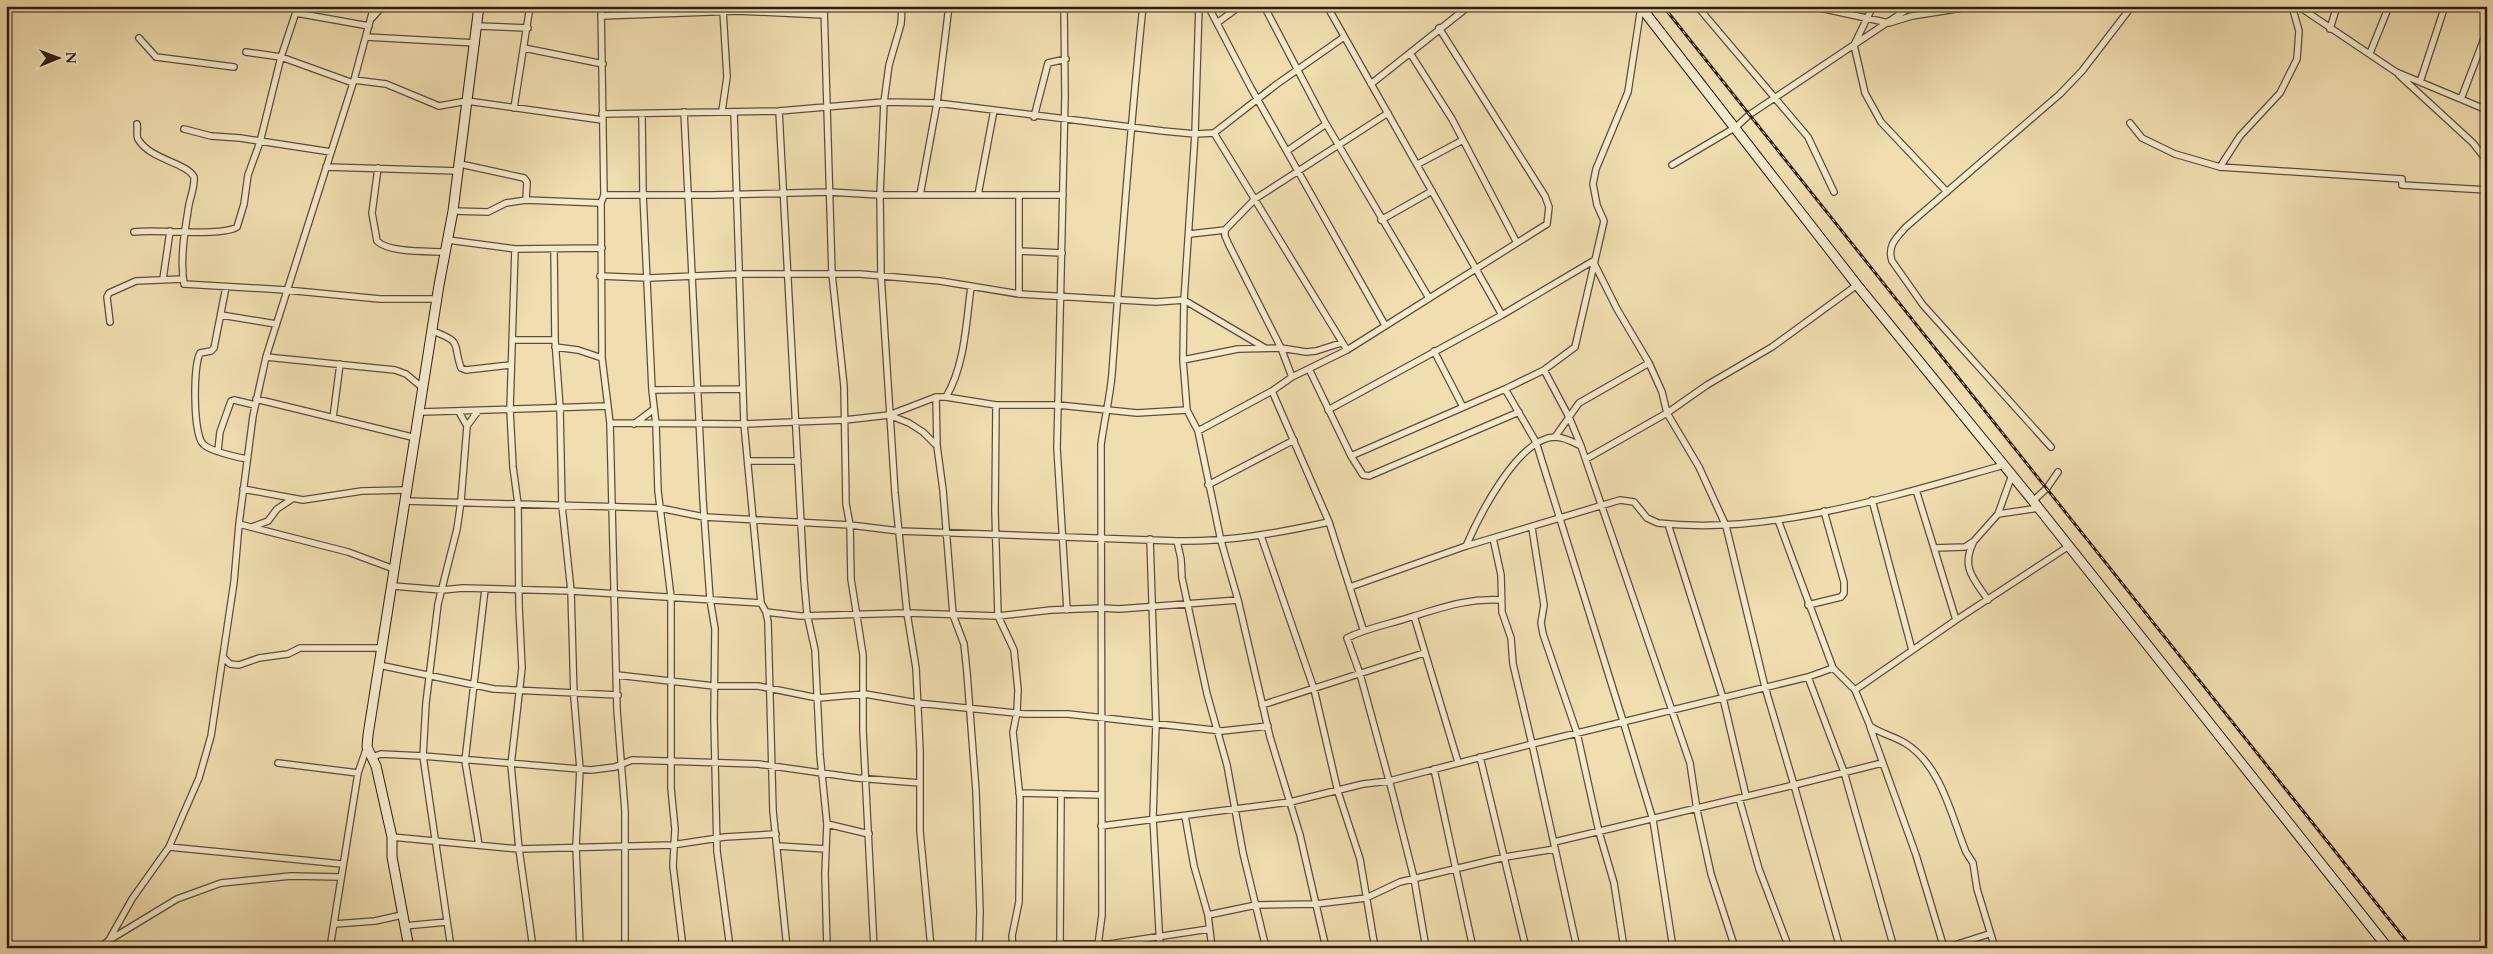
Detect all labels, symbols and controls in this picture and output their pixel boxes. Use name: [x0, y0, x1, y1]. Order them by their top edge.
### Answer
north arrow: [32, 32, 82, 82]
text: N: [61, 52, 80, 64]

